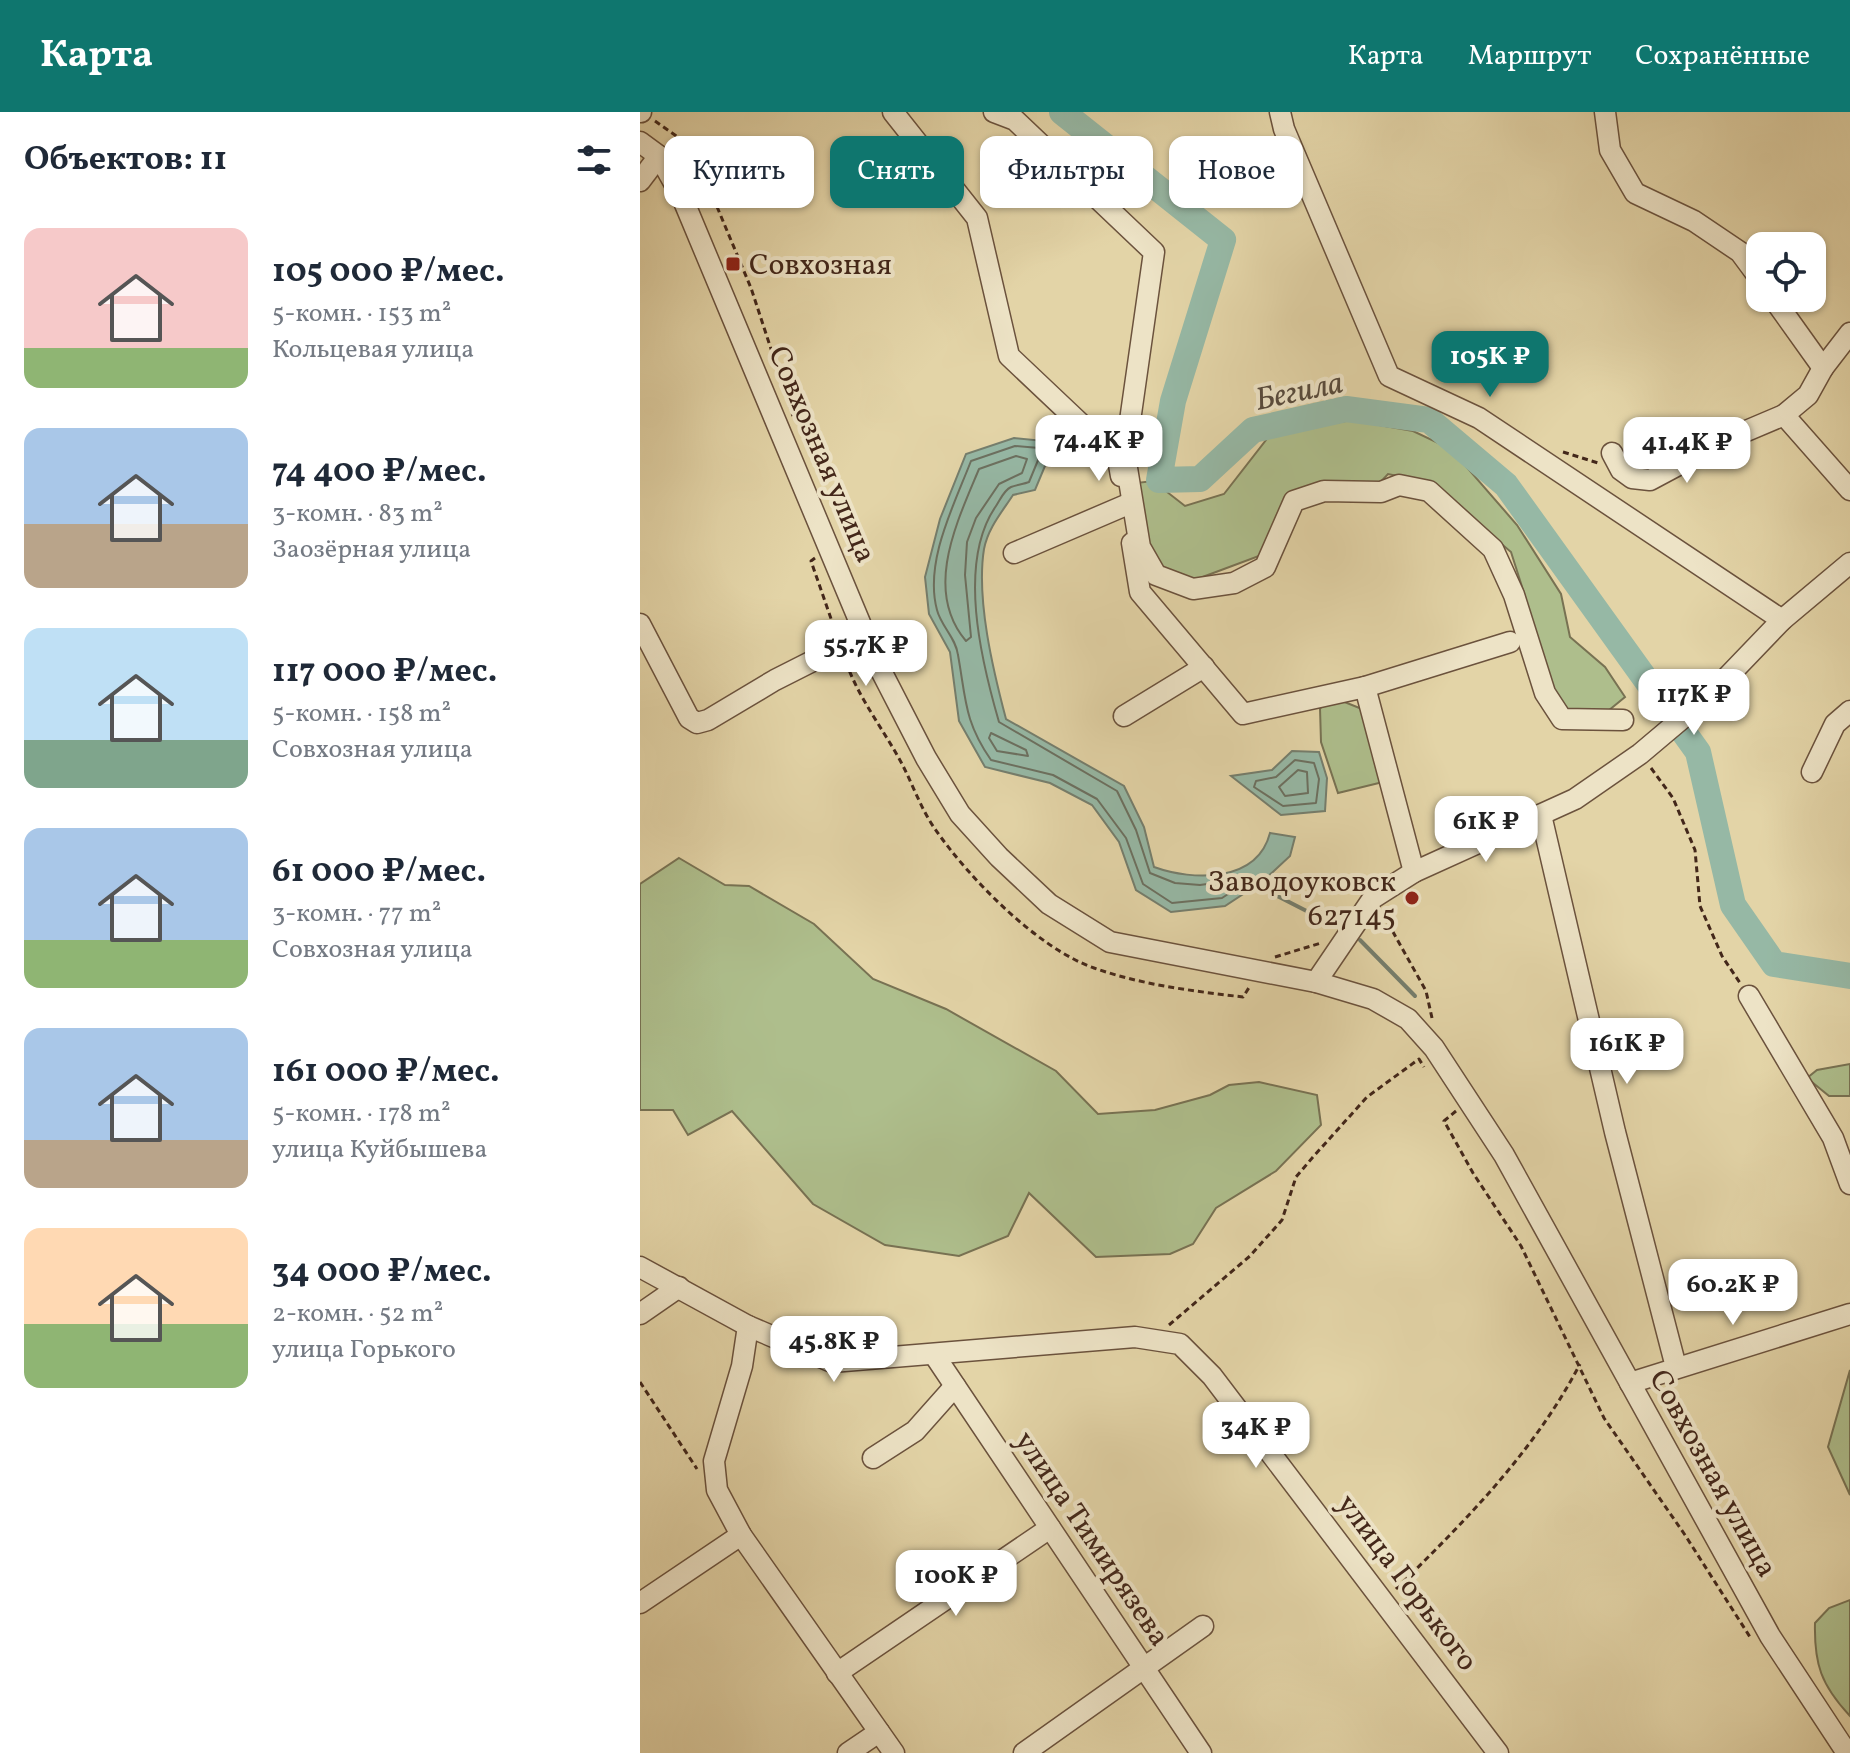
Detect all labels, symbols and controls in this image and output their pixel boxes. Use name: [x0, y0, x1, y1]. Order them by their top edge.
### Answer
text: Карта: [40, 30, 153, 83]
text: Карта: [1348, 37, 1424, 76]
text: Маршрут: [1468, 37, 1591, 76]
text: Сохранённые: [1635, 37, 1810, 76]
chip: Купить: [664, 136, 814, 208]
chip: Снять: [830, 136, 964, 208]
chip: Фильтры: [980, 136, 1153, 208]
chip: Новое: [1169, 136, 1303, 208]
text: Объектов: 11: [24, 137, 227, 184]
icon: filters: [572, 138, 616, 182]
map controls: [1746, 232, 1826, 312]
button: locate: [1746, 232, 1826, 312]
place label: Совхозная: [749, 245, 892, 287]
text: 105 000 ₽/мес.: [272, 249, 505, 296]
marker: Совхозная: [724, 255, 742, 273]
icon: home: [88, 260, 184, 356]
text: 5-комн. · 153 m²: [272, 296, 451, 332]
pin: 105K ₽: [1425, 331, 1555, 399]
text: Кольцевая улица: [272, 332, 474, 368]
text: 105K ₽: [1450, 339, 1530, 375]
street label: Совхозная улица: [757, 340, 886, 570]
water label: Бегила: [1252, 362, 1348, 424]
pin: 74.4K ₽: [1025, 415, 1173, 483]
pin: 41.4K ₽: [1613, 417, 1761, 485]
text: 74.4K ₽: [1053, 423, 1145, 459]
text: 41.4K ₽: [1641, 425, 1733, 461]
text: 74 400 ₽/мес.: [272, 449, 487, 496]
icon: home: [88, 460, 184, 556]
text: 3-комн. · 83 m²: [272, 496, 443, 532]
text: Заозёрная улица: [272, 532, 471, 568]
pin: 55.7K ₽: [792, 620, 940, 688]
text: 55.7K ₽: [823, 628, 909, 664]
text: 117 000 ₽/мес.: [272, 649, 497, 696]
icon: home: [88, 660, 184, 756]
pin: 117K ₽: [1629, 669, 1759, 737]
text: 117K ₽: [1656, 677, 1732, 713]
text: 5-комн. · 158 m²: [272, 696, 451, 732]
text: Совхозная улица: [272, 732, 473, 768]
pin: 61K ₽: [1430, 796, 1542, 864]
text: 61K ₽: [1453, 804, 1519, 840]
text: 61 000 ₽/мес.: [272, 849, 486, 896]
icon: home: [88, 860, 184, 956]
place label: Заводоуковск 627145: [1208, 862, 1396, 938]
marker: Заводоуковск 627145: [1403, 889, 1421, 907]
text: 3-комн. · 77 m²: [272, 896, 441, 932]
text: Совхозная улица: [272, 932, 473, 968]
pin: 161K ₽: [1562, 1018, 1692, 1086]
text: 161K ₽: [1588, 1026, 1666, 1062]
text: 161 000 ₽/мес.: [272, 1049, 500, 1096]
icon: home: [88, 1060, 184, 1156]
text: 5-комн. · 178 m²: [272, 1096, 451, 1132]
text: улица Куйбышева: [272, 1132, 487, 1168]
text: 34 000 ₽/мес.: [272, 1249, 492, 1296]
pin: 60.2K ₽: [1659, 1259, 1807, 1327]
icon: home: [88, 1260, 184, 1356]
text: 60.2K ₽: [1686, 1267, 1780, 1303]
text: 2-комн. · 52 m²: [272, 1296, 443, 1332]
pin: 45.8K ₽: [760, 1316, 908, 1384]
text: 45.8K ₽: [788, 1324, 880, 1360]
text: улица Горького: [272, 1332, 456, 1368]
street label: Совхозная улица: [1638, 1363, 1787, 1585]
pin: 34K ₽: [1200, 1402, 1312, 1470]
text: 34K ₽: [1221, 1410, 1291, 1446]
street label: улица Тимирязева: [1003, 1423, 1179, 1655]
street label: улица Горького: [1326, 1486, 1487, 1681]
pin: 100K ₽: [891, 1550, 1021, 1618]
text: 100K ₽: [914, 1558, 998, 1594]

